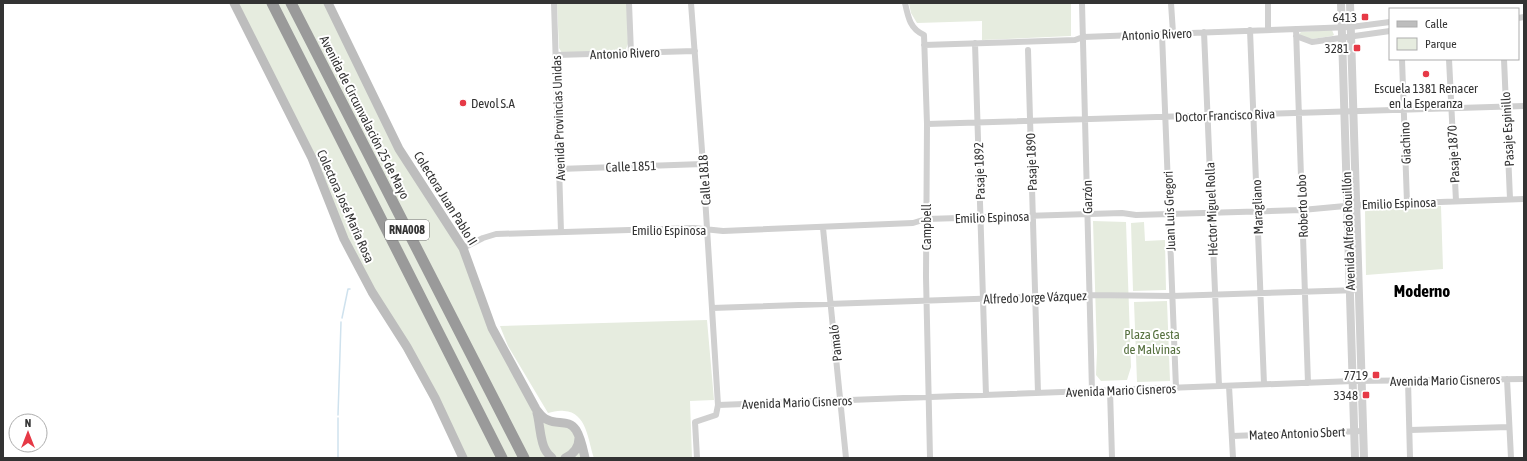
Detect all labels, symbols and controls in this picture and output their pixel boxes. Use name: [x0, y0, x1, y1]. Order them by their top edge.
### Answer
legend: [1389, 8, 1519, 60]
place label: 6413: [1333, 10, 1357, 25]
marker: 6413: [1360, 12, 1370, 22]
text: Calle: [1425, 17, 1448, 31]
street label: Antonio Rivero: [1122, 26, 1192, 43]
street label: Avenida de Circunvalación 25 de Mayo: [317, 33, 412, 201]
text: Parque: [1425, 37, 1457, 51]
place label: 3281: [1325, 41, 1349, 56]
marker: 3281: [1352, 43, 1362, 53]
street label: Antonio Rivero: [590, 45, 660, 62]
street label: Avenida Provincias Unidas: [549, 55, 568, 181]
marker: Escuela 1381 Renacer en la Esperanza: [1421, 69, 1431, 79]
place label: Escuela 1381 Renacer en la Esperanza: [1374, 81, 1478, 111]
street label: Pasaje Espinillo: [1498, 91, 1517, 167]
place label: Devol S.A: [471, 96, 515, 111]
marker: Devol S.A: [458, 98, 468, 108]
street label: Doctor Francisco Riva: [1175, 106, 1275, 125]
street label: Giachino: [1397, 122, 1414, 164]
street label: Pasaje 1870: [1444, 125, 1463, 183]
street label: Pasaje 1890: [1023, 133, 1040, 191]
street label: Pasaje 1892: [971, 142, 988, 200]
street label: Colectora José María Rosa: [314, 147, 377, 265]
street label: Colectora Juan Pablo II: [411, 149, 480, 248]
street label: Calle 1818: [695, 154, 714, 206]
street label: Calle 1851: [605, 158, 657, 175]
street label: Héctor Miguel Rolla: [1202, 162, 1221, 256]
street label: Juan Luis Gregori: [1161, 171, 1178, 251]
street label: Avenida Alfredo Rouillón: [1339, 171, 1358, 291]
street label: Roberto Lobo: [1294, 174, 1311, 238]
street label: Maragliano: [1249, 179, 1266, 235]
street label: Garzón: [1080, 180, 1095, 214]
street label: Emilio Espinosa: [1362, 195, 1437, 212]
street label: Campbell: [919, 203, 934, 250]
street label: Emilio Espinosa: [955, 209, 1030, 226]
road number: RNA008: [385, 220, 429, 240]
street label: Emilio Espinosa: [632, 223, 706, 238]
district label: Moderno: [1394, 281, 1450, 301]
street label: Alfredo Jorge Vázquez: [983, 288, 1087, 307]
street label: Pamaló: [826, 324, 845, 362]
park label: Plaza Gesta de Malvinas: [1123, 327, 1181, 357]
place label: 7719: [1344, 368, 1368, 383]
marker: 7719: [1371, 370, 1381, 380]
street label: Avenida Mario Cisneros: [1390, 372, 1501, 389]
street label: Avenida Mario Cisneros: [1066, 381, 1177, 400]
place label: 3348: [1334, 388, 1358, 403]
marker: 3348: [1361, 390, 1371, 400]
street label: Avenida Mario Cisneros: [742, 393, 853, 412]
north arrow: [8, 413, 48, 453]
text: N: [25, 417, 31, 429]
street label: Mateo Antonio Sbert: [1248, 424, 1346, 443]

